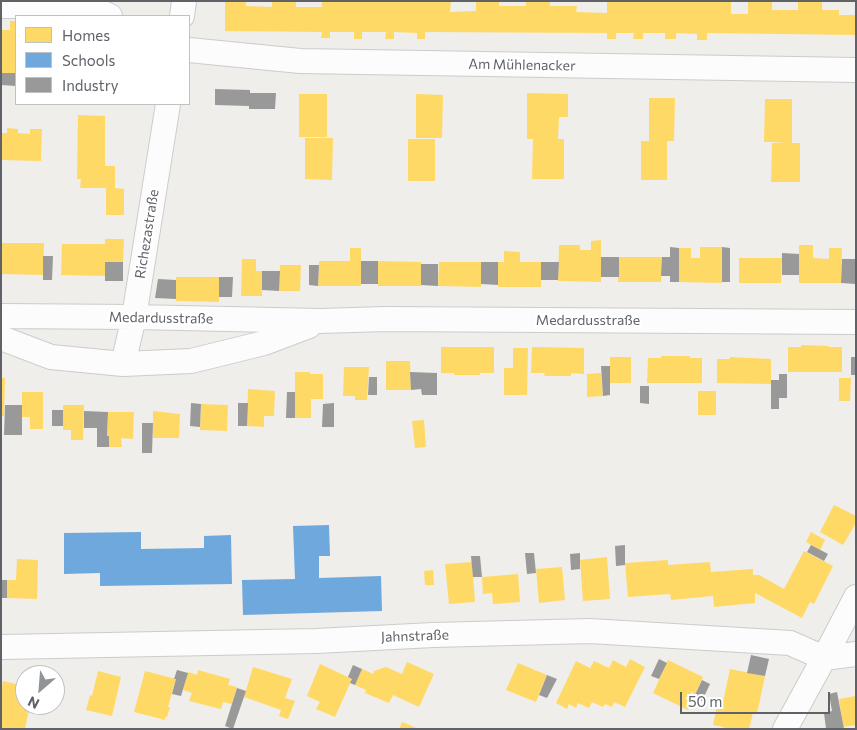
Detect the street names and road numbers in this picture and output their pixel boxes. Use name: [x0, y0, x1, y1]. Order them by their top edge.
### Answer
street label: Am Mühlenacker: [468, 56, 576, 74]
street label: Richezastraße: [132, 188, 162, 280]
street label: Medardusstraße: [109, 309, 213, 327]
street label: Medardusstraße: [536, 312, 640, 328]
street label: Jahnstraße: [381, 626, 449, 646]

